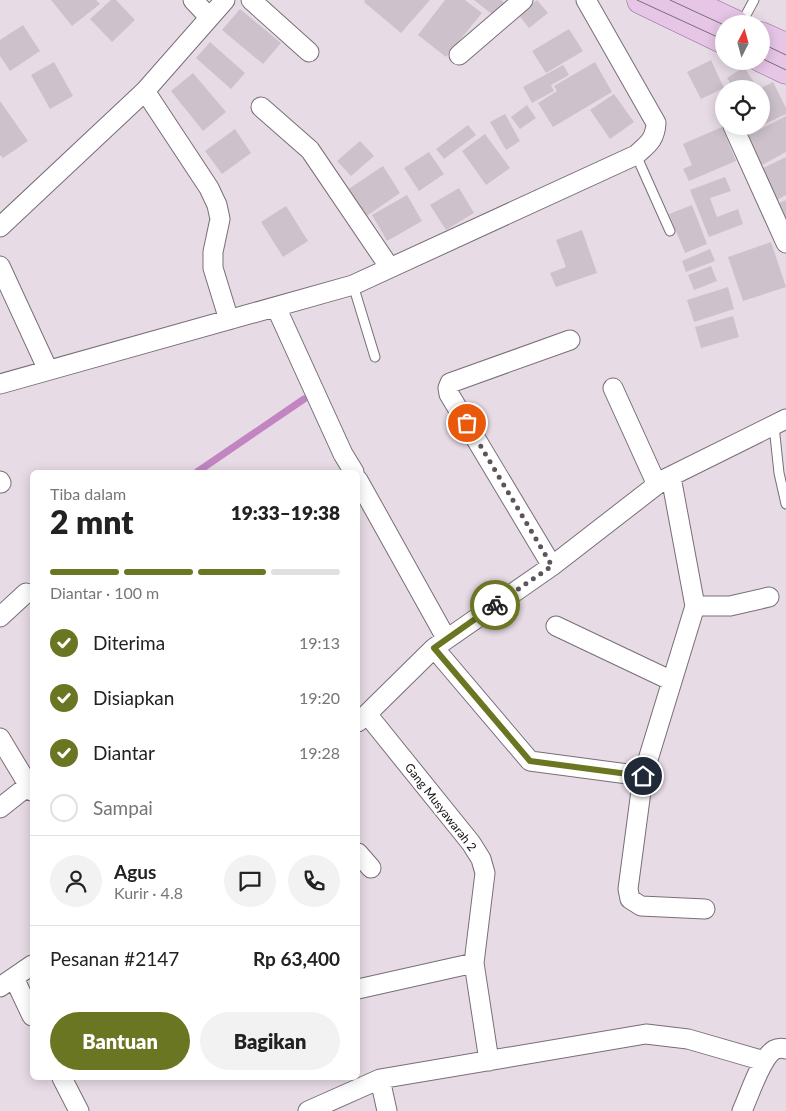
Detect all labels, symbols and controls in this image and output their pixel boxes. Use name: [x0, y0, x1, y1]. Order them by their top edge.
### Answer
north arrow: [715, 15, 770, 70]
map controls: [715, 15, 770, 135]
button: locate: [715, 80, 770, 135]
pin: [446, 402, 488, 444]
icon: bag: [453, 409, 481, 437]
text: Tiba dalam: [50, 484, 126, 503]
text: 19:33–19:38: [231, 501, 340, 524]
text: 2 mnt: [50, 502, 134, 541]
courier: [470, 580, 520, 630]
text: Diantar · 100 m: [50, 583, 159, 602]
icon: bike: [481, 591, 509, 619]
icon: check: [50, 629, 78, 657]
text: Diterima: [93, 631, 165, 654]
text: 19:13: [299, 633, 340, 652]
icon: check: [50, 684, 78, 712]
text: Disiapkan: [93, 686, 174, 709]
text: 19:20: [299, 688, 340, 707]
icon: check: [50, 739, 78, 767]
text: Diantar: [93, 741, 155, 764]
text: 19:28: [299, 743, 340, 762]
pin: [622, 755, 664, 797]
street label: Gang Musyawarah 2: [402, 760, 480, 854]
icon: home: [629, 762, 657, 790]
text: Sampai: [93, 796, 153, 819]
button: person: [50, 855, 102, 907]
button: chat: [224, 855, 276, 907]
button: phone: [288, 855, 340, 907]
text: Agus: [114, 860, 156, 883]
text: Kurir · 4.8: [114, 883, 183, 902]
text: Pesanan #2147: [50, 947, 179, 970]
text: Rp 63,400: [253, 947, 340, 970]
button: Bantuan: [50, 1012, 190, 1070]
button: Bagikan: [200, 1012, 340, 1070]

